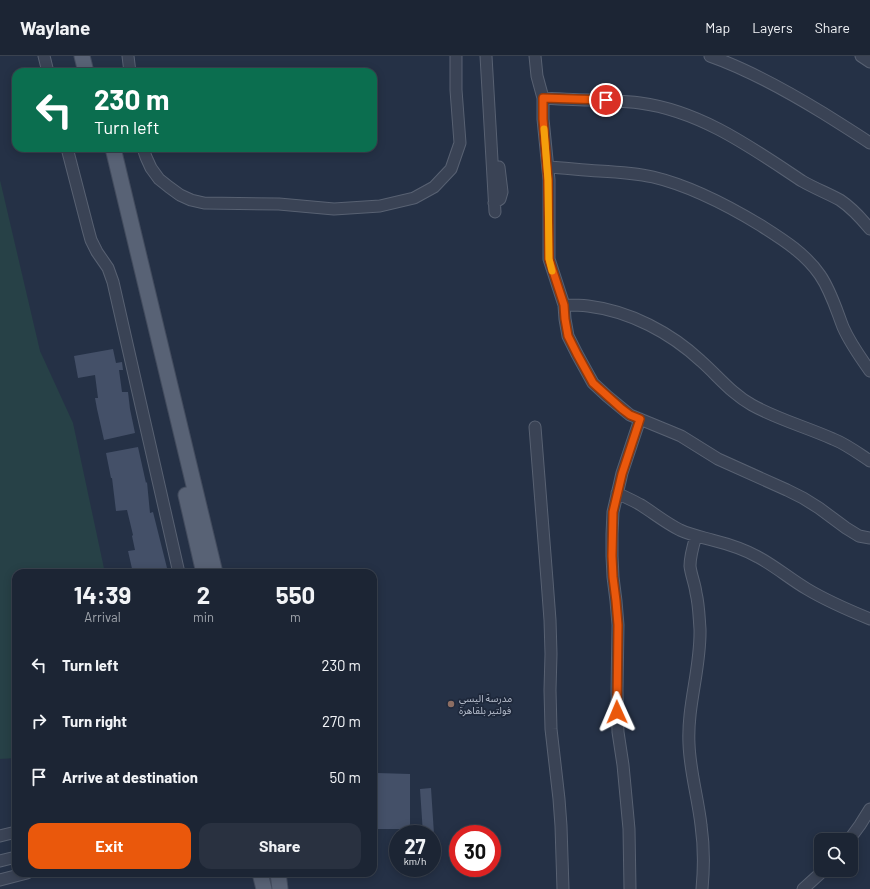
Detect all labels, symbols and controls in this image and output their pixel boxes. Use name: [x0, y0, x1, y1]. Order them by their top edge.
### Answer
text: Waylane: [20, 16, 90, 39]
text: Map: [705, 19, 730, 36]
text: Layers: [752, 19, 793, 36]
text: Share: [815, 19, 850, 36]
text: 230 m: [94, 82, 169, 116]
pin: [589, 83, 623, 117]
icon: left: [28, 84, 80, 136]
icon: arrive: [595, 89, 617, 111]
text: Turn left: [94, 116, 160, 138]
text: 14:39: [74, 580, 131, 609]
text: 2: [197, 580, 210, 609]
text: 550: [276, 580, 315, 609]
text: Arrival: [84, 609, 121, 625]
text: min: [193, 609, 214, 625]
text: m: [290, 609, 301, 625]
icon: left: [28, 654, 50, 676]
text: Turn left: [62, 656, 118, 674]
text: 230 m: [321, 656, 361, 674]
position arrow: [596, 691, 638, 733]
place label: مدرسة اليسي فولتير بلقاهرة: [459, 692, 512, 717]
marker: مدرسة اليسي فولتير بلقاهرة: [446, 699, 456, 709]
icon: right: [28, 710, 50, 732]
text: Turn right: [62, 712, 127, 730]
text: 270 m: [322, 712, 361, 730]
icon: arrive: [28, 766, 50, 788]
text: Arrive at destination: [62, 768, 198, 786]
text: 50 m: [329, 768, 361, 786]
button: Exit: [28, 823, 191, 869]
button: Share: [199, 823, 361, 869]
speed limit sign: 30: [449, 825, 501, 877]
map controls: [814, 833, 858, 877]
button: search: [814, 833, 858, 877]
text: 27: [404, 834, 426, 858]
text: km/h: [404, 855, 426, 867]

